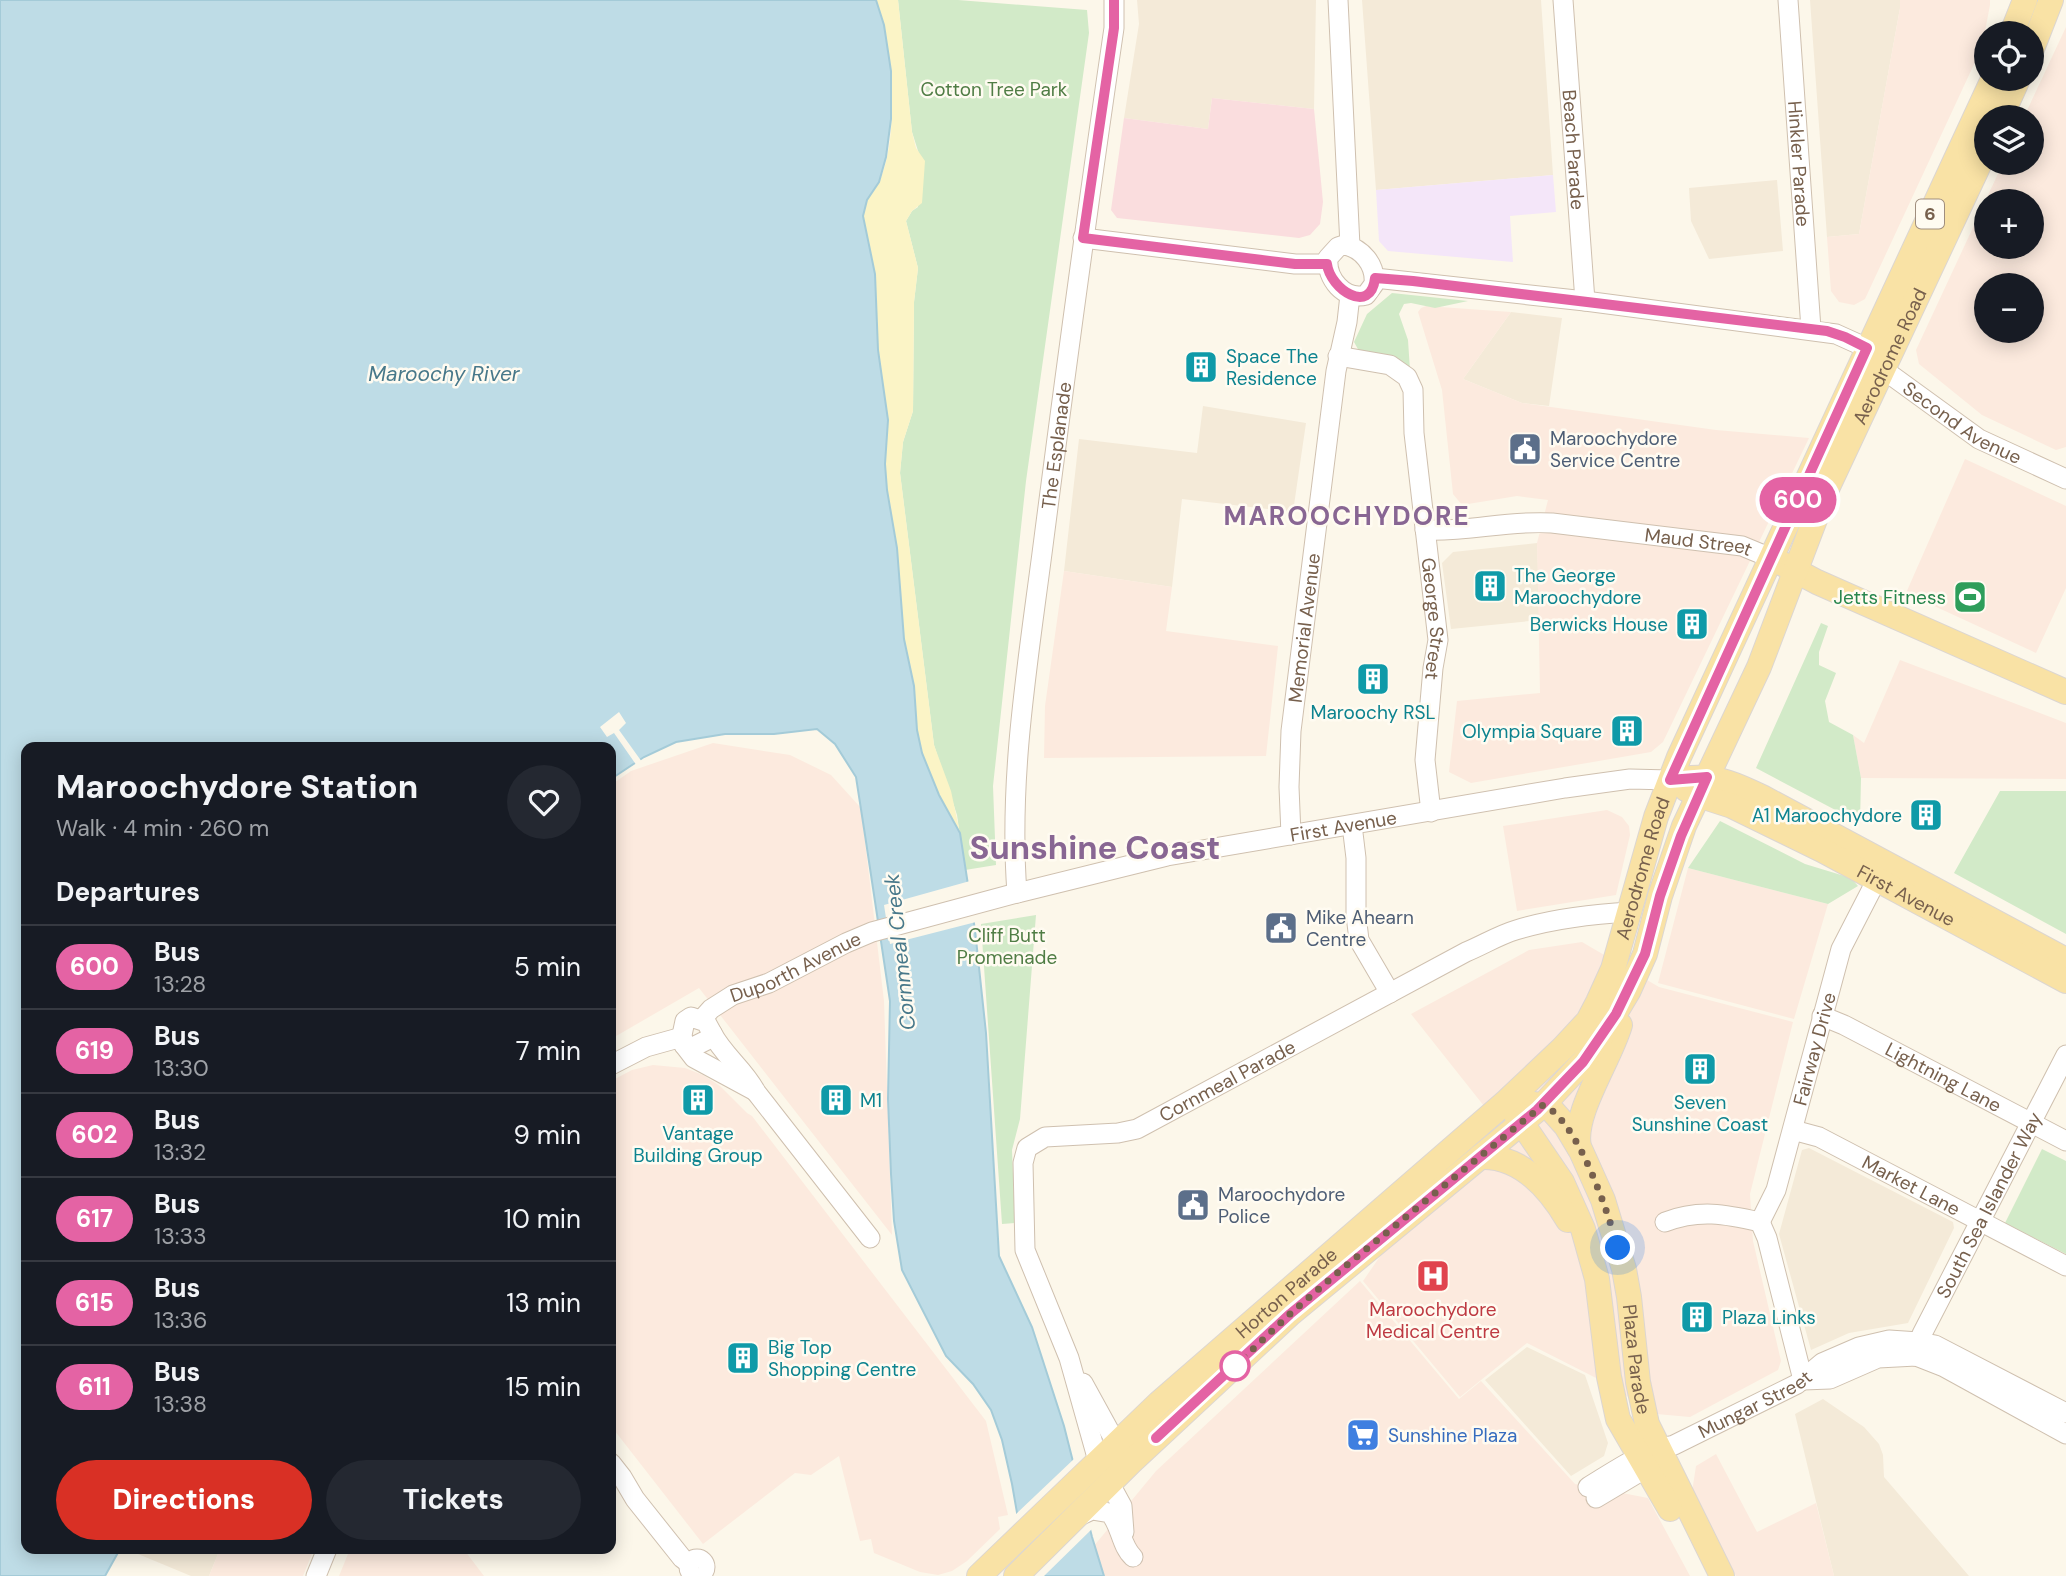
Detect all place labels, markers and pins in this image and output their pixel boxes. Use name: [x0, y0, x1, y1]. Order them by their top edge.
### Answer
place label: Space The Residence: [1226, 344, 1318, 391]
building icon: Space The Residence: [1182, 348, 1220, 386]
place label: Maroochydore Service Centre: [1550, 426, 1680, 473]
public building icon: Maroochydore Service Centre: [1506, 430, 1544, 468]
place label: The George Maroochydore: [1514, 563, 1641, 610]
building icon: The George Maroochydore: [1471, 567, 1509, 605]
sports icon: Jetts Fitness: [1951, 578, 1989, 616]
place label: Jetts Fitness: [1834, 585, 1946, 610]
building icon: Berwicks House: [1673, 605, 1711, 643]
place label: Berwicks House: [1530, 612, 1668, 637]
building icon: Maroochy RSL: [1354, 660, 1392, 698]
place label: Maroochy RSL: [1311, 700, 1435, 725]
building icon: Olympia Square: [1608, 712, 1646, 750]
place label: Olympia Square: [1462, 719, 1602, 744]
building icon: A1 Maroochydore: [1907, 796, 1945, 834]
place label: A1 Maroochydore: [1752, 803, 1902, 828]
place label: Mike Ahearn Centre: [1306, 905, 1414, 952]
public building icon: Mike Ahearn Centre: [1262, 909, 1300, 947]
building icon: Seven Sunshine Coast: [1681, 1050, 1719, 1088]
building icon: Vantage Building Group: [679, 1081, 717, 1119]
building icon: M1: [817, 1081, 855, 1119]
place label: M1: [860, 1088, 882, 1113]
place label: Seven Sunshine Coast: [1632, 1090, 1768, 1137]
place label: Vantage Building Group: [633, 1121, 763, 1168]
place label: Maroochydore Police: [1218, 1182, 1345, 1229]
public building icon: Maroochydore Police: [1174, 1186, 1212, 1224]
hospital icon: Maroochydore Medical Centre: [1414, 1257, 1452, 1295]
place label: Maroochydore Medical Centre: [1366, 1297, 1500, 1344]
building icon: Plaza Links: [1678, 1298, 1716, 1336]
place label: Plaza Links: [1722, 1305, 1816, 1330]
place label: Big Top Shopping Centre: [768, 1335, 916, 1382]
building icon: Big Top Shopping Centre: [724, 1339, 762, 1377]
unlabelled marker: [1220, 1351, 1250, 1381]
supermarket icon: Sunshine Plaza: [1344, 1416, 1382, 1454]
place label: Sunshine Plaza: [1388, 1423, 1517, 1448]

